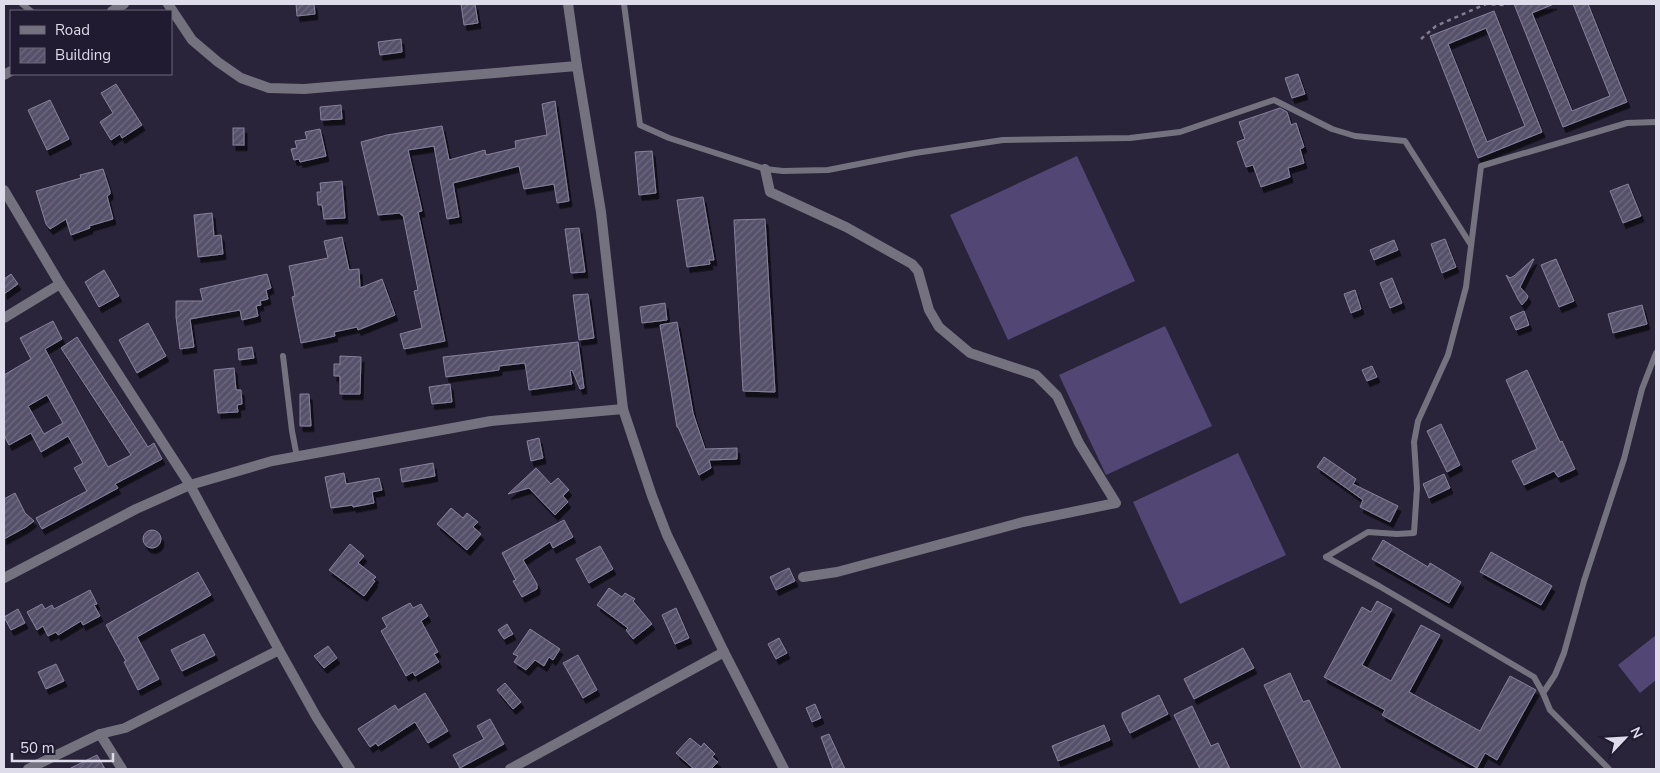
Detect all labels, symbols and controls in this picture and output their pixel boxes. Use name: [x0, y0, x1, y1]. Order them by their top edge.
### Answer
legend: [10, 10, 172, 75]
text: Road: [55, 20, 90, 40]
text: Building: [55, 45, 111, 65]
north arrow: [1600, 713, 1650, 763]
text: N: [1626, 724, 1647, 741]
scale bar: [12, 730, 114, 762]
text: 50 m: [20, 738, 55, 758]

